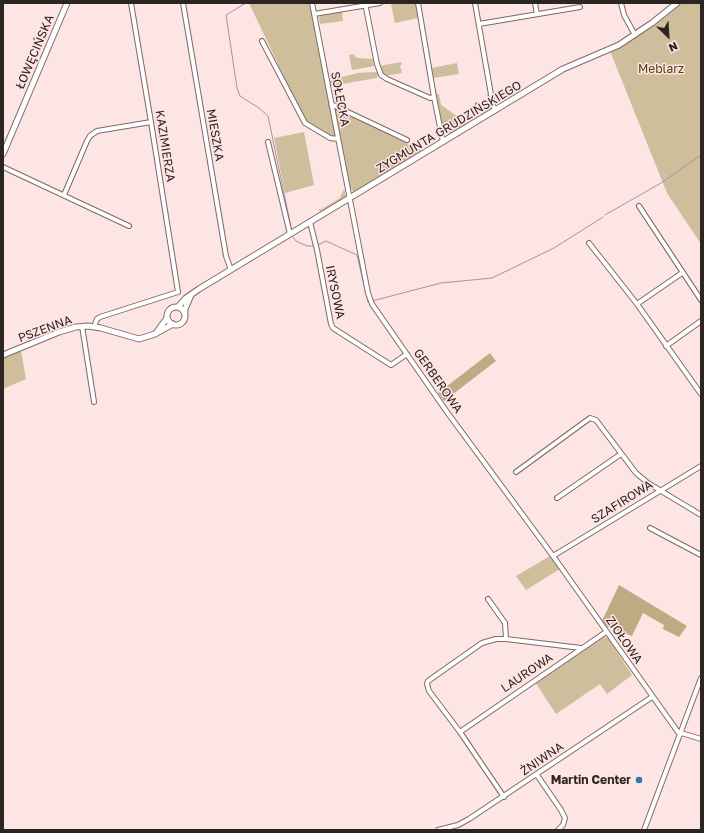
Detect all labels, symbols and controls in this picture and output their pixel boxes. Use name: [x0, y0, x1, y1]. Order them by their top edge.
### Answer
street label: ŁOWĘCIŃSKA: [13, 13, 57, 91]
north arrow: [648, 16, 688, 56]
text: N: [667, 40, 680, 55]
park label: Meblarz: [638, 62, 684, 76]
street label: SOŁECKA: [328, 70, 352, 128]
street label: ZYGMUNTA GRUDZIŃSKIEGO: [374, 78, 524, 176]
street label: MIESZKA: [203, 108, 227, 162]
street label: KAZIMIERZA: [152, 109, 178, 183]
street label: IRYSOWA: [322, 264, 348, 320]
street label: PSZENNA: [16, 313, 74, 345]
street label: GERBEROWA: [411, 346, 465, 416]
street label: SZAFIROWA: [589, 477, 655, 527]
street label: ZIOŁOWA: [603, 614, 645, 666]
street label: LAUROWA: [498, 650, 556, 696]
street label: ŻNIWNA: [518, 739, 566, 779]
place label: Martin Center: [551, 773, 631, 787]
marker: Martin Center: [634, 775, 644, 785]

